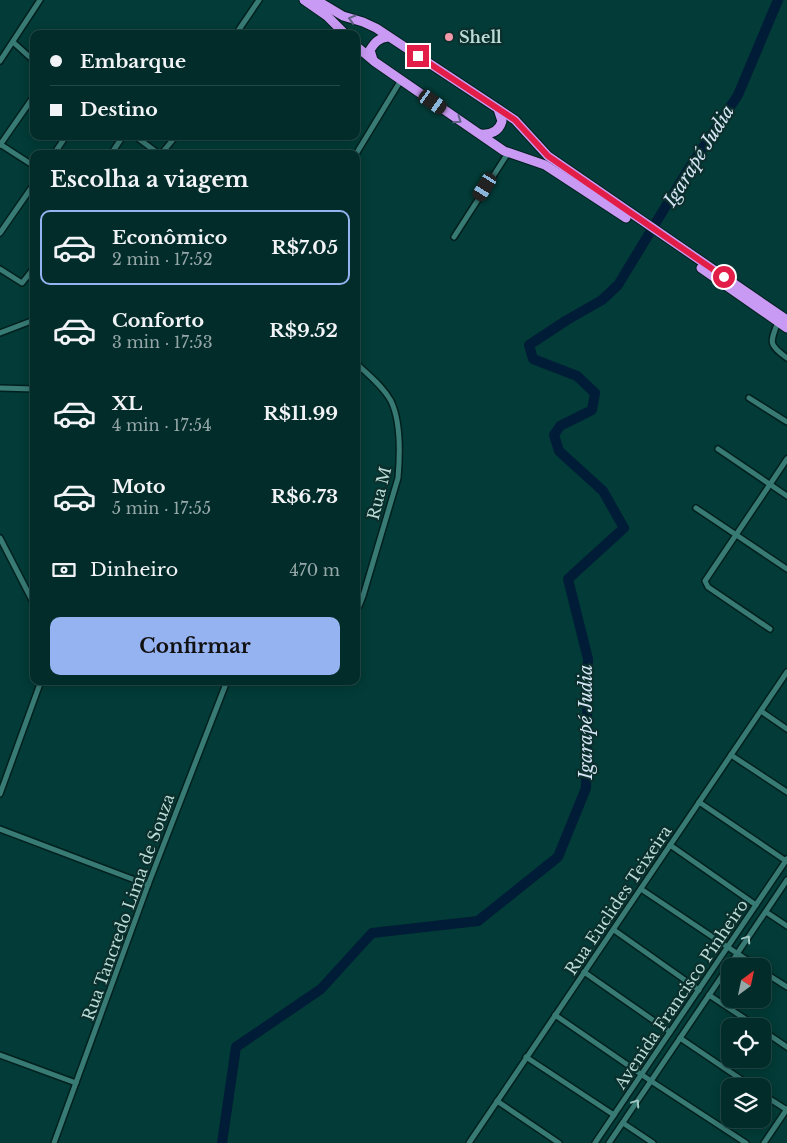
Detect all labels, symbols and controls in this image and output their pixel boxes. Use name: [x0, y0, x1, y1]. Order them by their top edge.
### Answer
one-way arrow: [348, 14, 357, 24]
place label: Shell: [459, 27, 502, 47]
marker: Shell: [443, 31, 455, 43]
route end: [407, 45, 429, 67]
text: Embarque: [80, 50, 186, 73]
car: [416, 87, 449, 117]
text: Destino: [80, 98, 158, 121]
water label: Igarapé Judia: [659, 101, 739, 212]
one-way arrow: [453, 114, 462, 123]
text: Escolha a viagem: [50, 166, 249, 193]
car: [470, 170, 499, 204]
icon: car: [52, 225, 97, 270]
text: Econômico: [112, 226, 227, 249]
text: R$7.05: [271, 236, 338, 259]
text: 2 min · 17:52: [112, 249, 213, 269]
route start: [713, 266, 735, 288]
icon: car: [52, 308, 97, 353]
text: Conforto: [112, 309, 204, 332]
text: R$9.52: [269, 319, 338, 342]
text: 3 min · 17:53: [112, 332, 213, 352]
icon: car: [52, 391, 97, 436]
text: XL: [112, 392, 142, 415]
text: R$11.99: [263, 402, 338, 425]
text: 4 min · 17:54: [112, 415, 212, 435]
street label: Rua M: [363, 464, 395, 522]
icon: car: [52, 474, 97, 519]
text: Moto: [112, 475, 166, 498]
text: R$6.73: [271, 485, 338, 508]
text: 5 min · 17:55: [112, 498, 211, 518]
icon: cash: [50, 556, 78, 584]
text: Dinheiro: [90, 558, 178, 581]
text: 470 m: [289, 560, 340, 580]
button: Confirmar: [50, 617, 340, 675]
water label: Igarapé Judia: [575, 664, 597, 781]
street label: Rua Tancredo Lima de Souza: [78, 791, 178, 1023]
street label: Rua Euclides Teixeira: [561, 821, 676, 978]
street label: Avenida Francisco Pinheiro: [609, 895, 752, 1094]
one-way arrow: [741, 935, 750, 945]
north arrow: [721, 958, 771, 1008]
map controls: [721, 958, 771, 1128]
button: locate: [721, 1018, 771, 1068]
button: layers: [721, 1078, 771, 1128]
one-way arrow: [630, 1099, 639, 1108]

